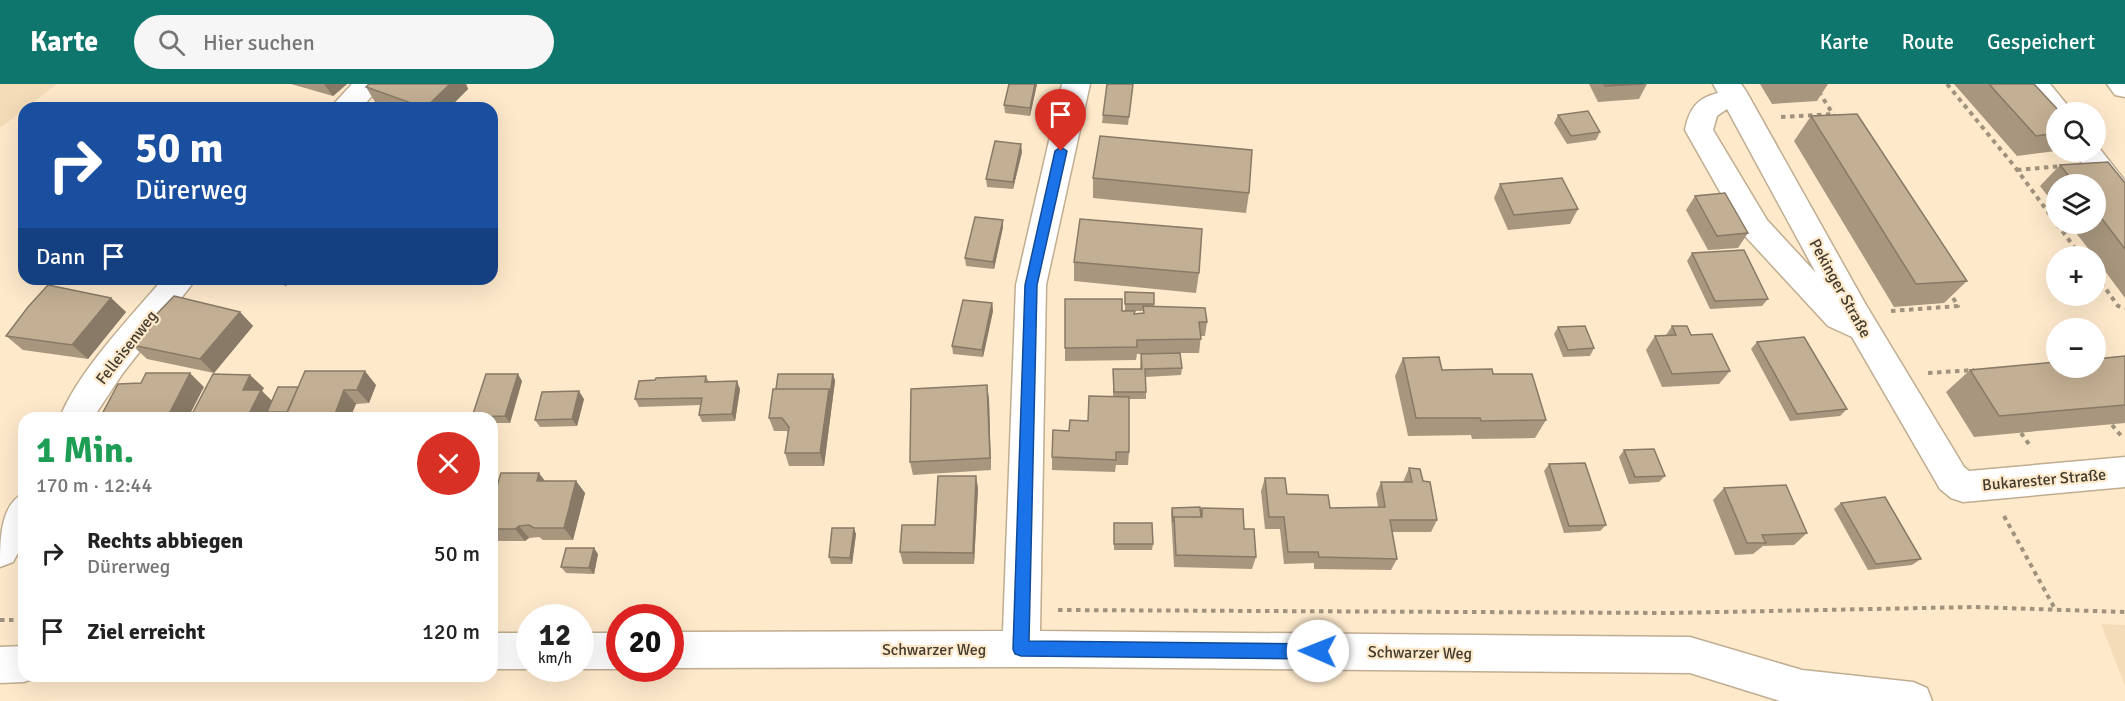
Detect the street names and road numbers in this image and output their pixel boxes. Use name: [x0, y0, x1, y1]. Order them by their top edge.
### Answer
street label: Pekinger Straße: [1805, 236, 1876, 341]
street label: Felleisenweg: [92, 307, 162, 389]
street label: Bukarester Straße: [1981, 465, 2107, 495]
street label: Schwarzer Weg: [882, 640, 986, 660]
street label: Schwarzer Weg: [1368, 642, 1472, 664]

